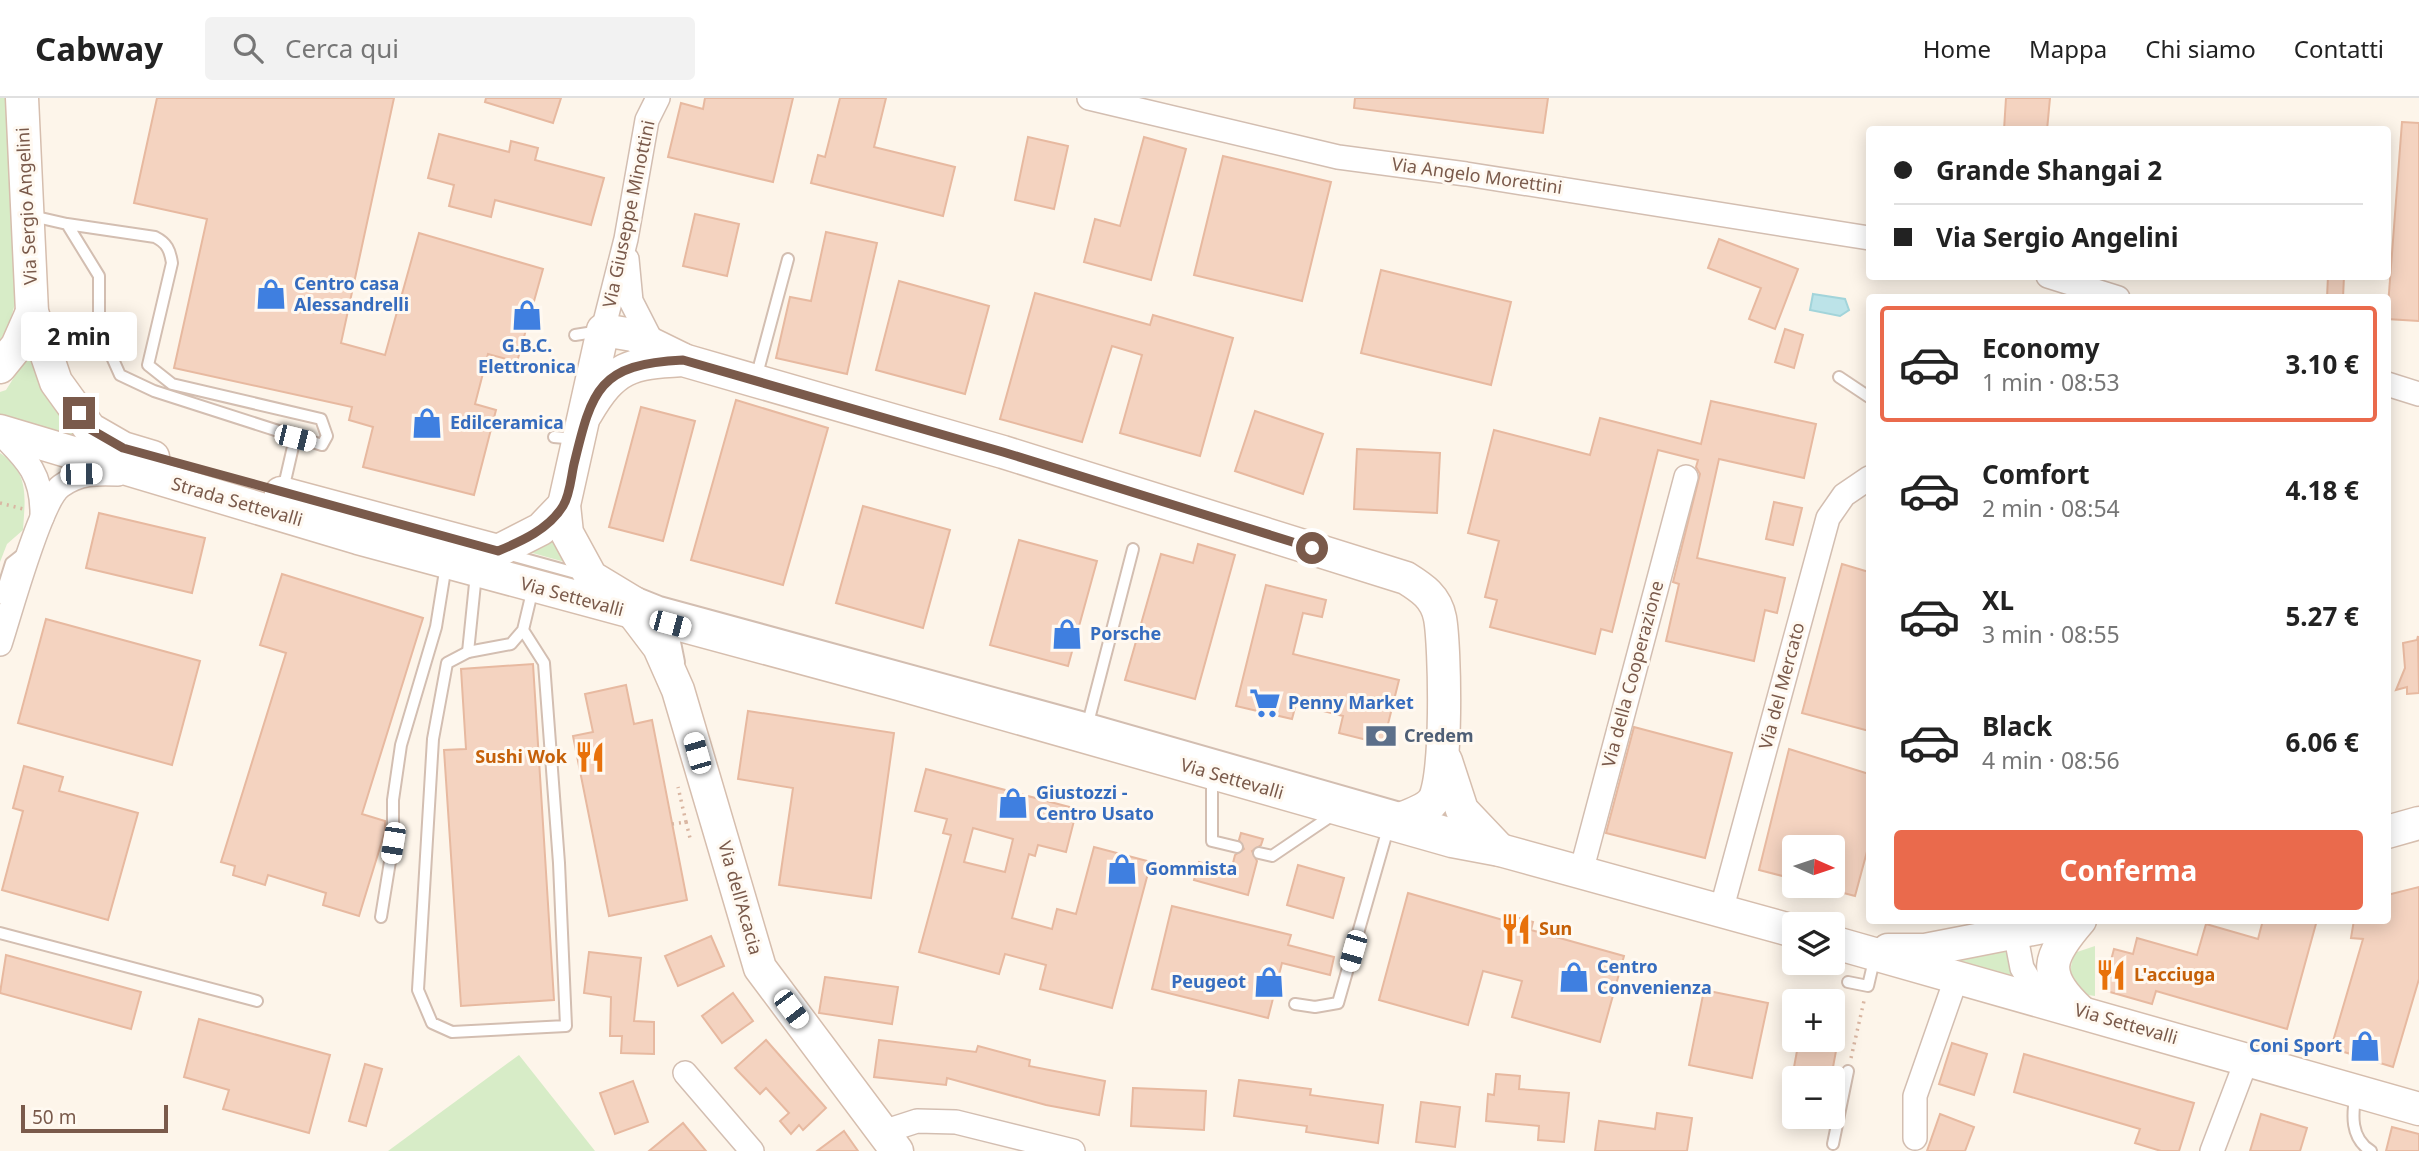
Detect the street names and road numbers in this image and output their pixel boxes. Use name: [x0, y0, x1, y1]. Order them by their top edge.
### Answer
street label: Via Giuseppe Minottini: [596, 118, 660, 310]
street label: Via Sergio Angelini: [10, 127, 42, 285]
street label: Via Angelo Morettini: [1390, 151, 1564, 199]
street label: Strada Settevalli: [169, 471, 306, 531]
street label: Via Settevalli: [518, 571, 627, 621]
street label: Via della Cooperazione: [1596, 578, 1669, 770]
street label: Via del Mercato: [1753, 620, 1810, 752]
street label: Via Settevalli: [1178, 752, 1287, 804]
street label: Via dell'Acacia: [713, 838, 769, 957]
street label: Via Settevalli: [2072, 997, 2181, 1049]

